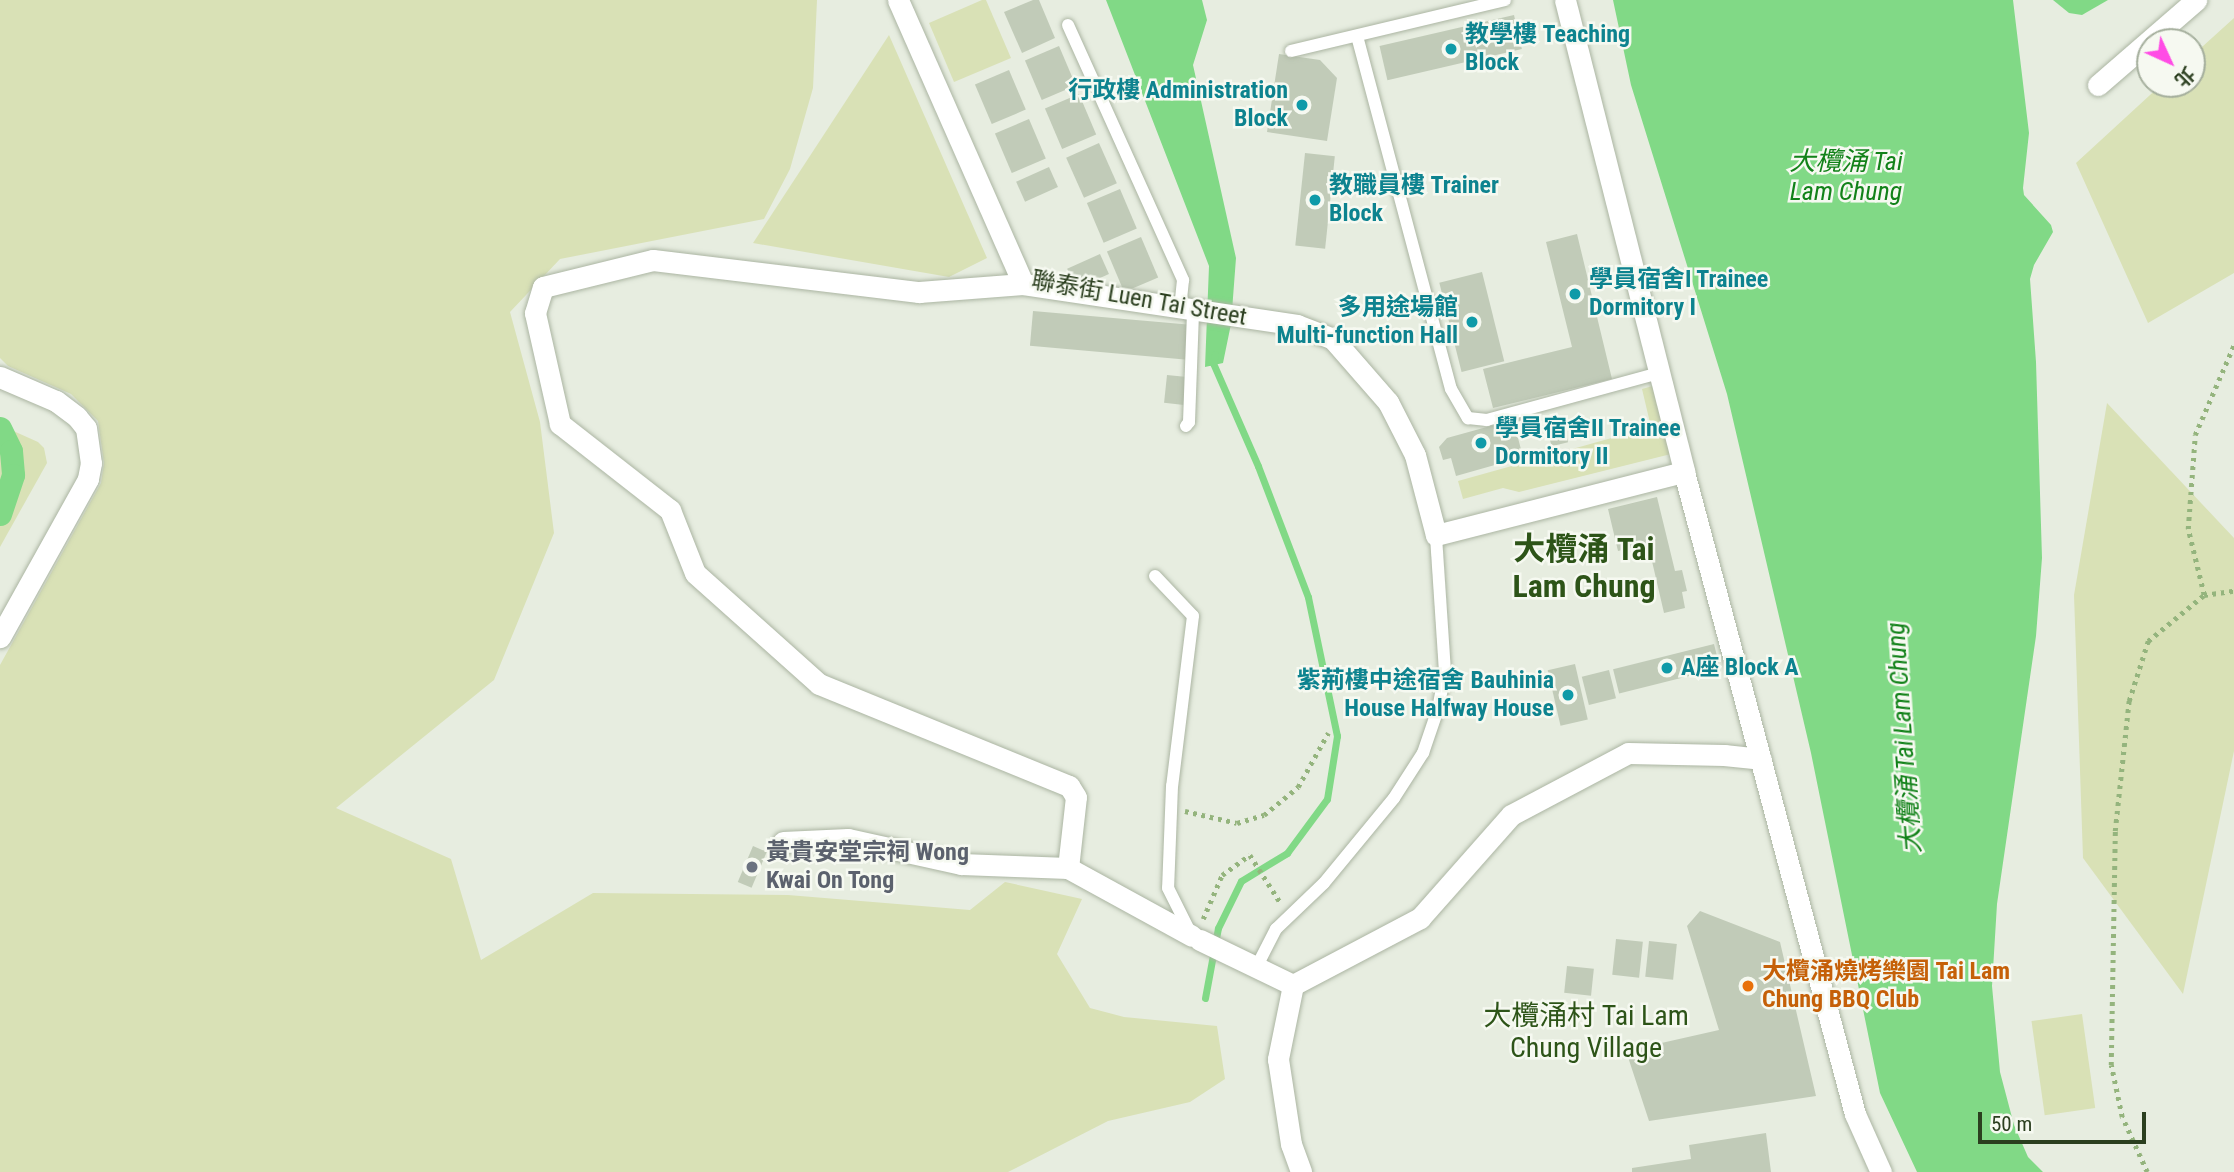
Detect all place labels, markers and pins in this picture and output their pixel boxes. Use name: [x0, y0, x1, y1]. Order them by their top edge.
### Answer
place label: 教學樓 Teaching Block: [1465, 21, 1630, 77]
marker: 教學樓 Teaching Block: [1443, 41, 1459, 57]
place label: 行政樓 Administration Block: [1068, 77, 1288, 133]
marker: 行政樓 Administration Block: [1294, 97, 1310, 113]
place label: 教職員樓 Trainer Block: [1329, 172, 1499, 228]
marker: 教職員樓 Trainer Block: [1307, 192, 1323, 208]
place label: 學員宿舍I Trainee Dormitory I: [1589, 266, 1769, 322]
marker: 學員宿舍I Trainee Dormitory I: [1567, 286, 1583, 302]
place label: 多用途場館 Multi-function Hall: [1277, 294, 1458, 350]
marker: 多用途場館 Multi-function Hall: [1464, 314, 1480, 330]
place label: 學員宿舍II Trainee Dormitory II: [1495, 415, 1681, 471]
marker: 學員宿舍II Trainee Dormitory II: [1473, 435, 1489, 451]
place label: A座 Block A: [1681, 654, 1799, 682]
marker: A座 Block A: [1659, 660, 1675, 676]
place label: 紫荊樓中途宿舍 Bauhinia House Halfway House: [1297, 667, 1554, 723]
marker: 紫荊樓中途宿舍 Bauhinia House Halfway House: [1560, 687, 1576, 703]
place label: 黃貴安堂宗祠 Wong Kwai On Tong: [766, 839, 969, 895]
marker: 黃貴安堂宗祠 Wong Kwai On Tong: [744, 859, 760, 875]
place label: 大欖涌燒烤樂園 Tai Lam Chung BBQ Club: [1762, 958, 2010, 1014]
marker: 大欖涌燒烤樂園 Tai Lam Chung BBQ Club: [1740, 978, 1756, 994]

